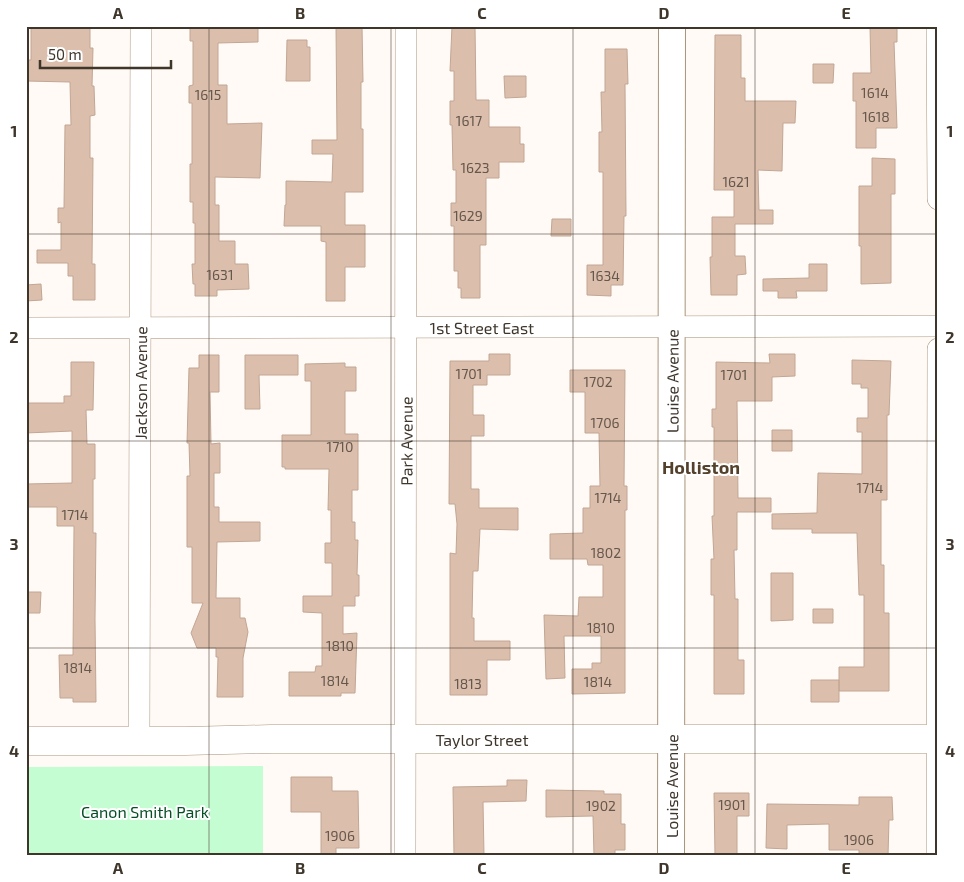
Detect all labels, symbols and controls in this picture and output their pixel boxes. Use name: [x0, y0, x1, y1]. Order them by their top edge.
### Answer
text: A: [113, 3, 124, 22]
text: B: [295, 3, 305, 22]
text: C: [477, 3, 487, 22]
text: D: [659, 3, 670, 22]
text: E: [841, 3, 851, 22]
scale bar: [40, 38, 171, 70]
text: 50 m: [48, 45, 82, 63]
house number: 1614: [861, 84, 889, 101]
house number: 1615: [195, 86, 221, 103]
house number: 1618: [862, 108, 890, 125]
house number: 1617: [456, 112, 482, 129]
text: 1: [11, 121, 17, 140]
text: 1: [947, 121, 953, 140]
house number: 1623: [460, 159, 490, 176]
house number: 1621: [722, 173, 750, 190]
house number: 1629: [453, 207, 483, 224]
house number: 1631: [207, 266, 233, 283]
house number: 1634: [590, 267, 620, 284]
street label: 1st Street East: [430, 317, 534, 337]
street label: Jackson Avenue: [130, 326, 150, 440]
text: 2: [9, 327, 19, 346]
text: 2: [945, 327, 955, 346]
street label: Louise Avenue: [662, 329, 681, 433]
house number: 1701: [456, 365, 482, 382]
house number: 1701: [721, 366, 747, 383]
house number: 1702: [583, 373, 613, 390]
street label: Park Avenue: [396, 396, 415, 486]
house number: 1706: [590, 414, 620, 431]
house number: 1710: [327, 438, 353, 455]
district label: Holliston: [662, 456, 740, 478]
house number: 1714: [857, 479, 883, 496]
house number: 1714: [595, 489, 621, 506]
house number: 1714: [62, 506, 88, 523]
text: 3: [9, 534, 19, 553]
text: 3: [945, 534, 955, 553]
house number: 1802: [591, 544, 621, 561]
house number: 1810: [587, 619, 615, 636]
house number: 1810: [326, 637, 354, 654]
house number: 1814: [64, 659, 92, 676]
house number: 1814: [321, 672, 349, 689]
house number: 1814: [584, 673, 612, 690]
house number: 1813: [454, 675, 482, 692]
street label: Taylor Street: [435, 730, 529, 749]
street label: Louise Avenue: [662, 734, 681, 838]
text: 4: [9, 741, 19, 760]
text: 4: [945, 741, 955, 760]
house number: 1901: [718, 796, 746, 813]
house number: 1902: [586, 797, 616, 814]
park label: Canon Smith Park: [81, 802, 209, 821]
house number: 1906: [325, 827, 355, 844]
house number: 1906: [844, 831, 874, 848]
text: A: [113, 858, 124, 877]
text: B: [295, 858, 305, 877]
text: C: [477, 858, 487, 877]
text: D: [659, 858, 670, 877]
text: E: [841, 858, 851, 877]

